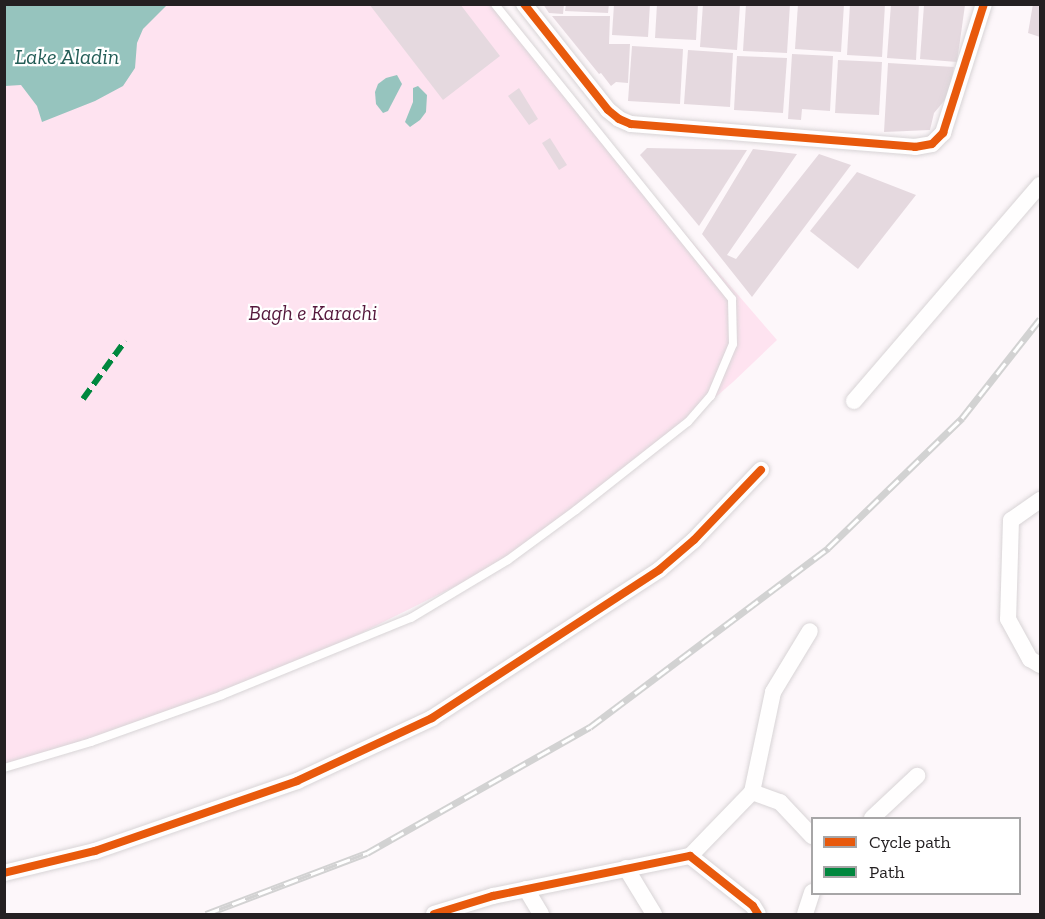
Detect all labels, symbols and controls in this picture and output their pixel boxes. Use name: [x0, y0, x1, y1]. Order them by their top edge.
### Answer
water label: Lake Aladin: [14, 44, 120, 70]
park label: Bagh e Karachi: [249, 300, 377, 326]
legend: [811, 817, 1021, 895]
text: Cycle path: [869, 831, 951, 853]
text: Path: [869, 861, 905, 883]

